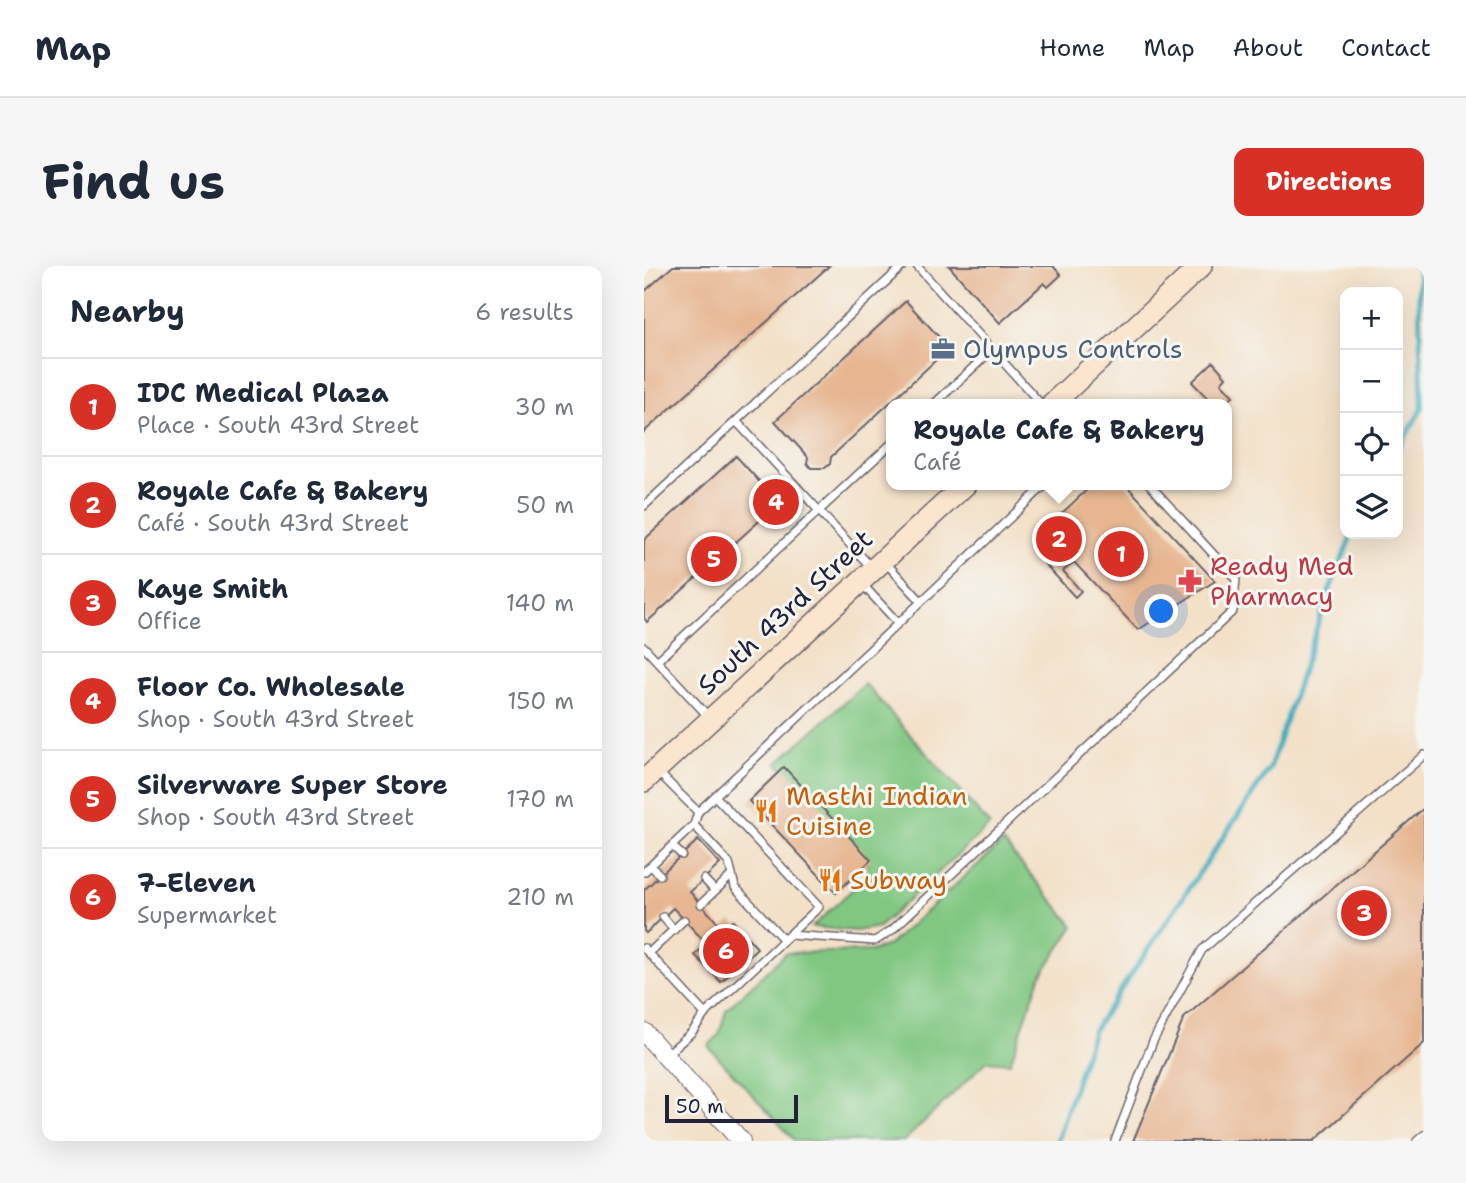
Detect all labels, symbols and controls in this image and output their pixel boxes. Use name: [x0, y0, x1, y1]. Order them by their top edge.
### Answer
text: Map: [35, 26, 111, 71]
text: Home: [1039, 32, 1105, 64]
text: Map: [1143, 32, 1195, 64]
text: About: [1233, 32, 1303, 64]
text: Contact: [1341, 32, 1431, 64]
button: Directions: [1234, 148, 1424, 216]
text: Find us: [42, 149, 225, 215]
map controls: [1340, 287, 1403, 539]
button: +: [1340, 287, 1403, 350]
text: Nearby: [70, 291, 185, 332]
text: 6 results: [475, 297, 574, 327]
place label: Olympus Controls: [963, 331, 1183, 366]
office icon: Olympus Controls: [929, 335, 957, 363]
button: −: [1340, 350, 1403, 413]
text: IDC Medical Plaza: [137, 375, 389, 410]
text: 1: [88, 392, 98, 422]
text: 30 m: [515, 392, 574, 422]
popup: [886, 399, 1232, 490]
text: Place · South 43rd Street: [137, 410, 419, 440]
text: Royale Cafe & Bakery: [913, 412, 1205, 447]
button: locate: [1340, 413, 1403, 476]
text: Café: [913, 447, 962, 477]
text: Royale Cafe & Bakery: [137, 473, 428, 508]
pin: 4: [753, 476, 799, 528]
button: layers: [1340, 476, 1403, 539]
text: 2: [85, 490, 101, 520]
text: 50 m: [516, 490, 574, 520]
text: Café · South 43rd Street: [137, 508, 409, 538]
pin: 2: [1036, 513, 1082, 565]
street label: South 43rd Street: [689, 521, 880, 702]
pin: 1: [1098, 528, 1144, 580]
pin: 5: [691, 533, 737, 585]
place label: Ready Med Pharmacy: [1210, 548, 1353, 613]
pharmacy icon: Ready Med Pharmacy: [1176, 567, 1204, 595]
text: Kaye Smith: [137, 571, 288, 606]
text: 3: [85, 588, 101, 618]
text: 140 m: [506, 588, 574, 618]
your location: [1144, 594, 1178, 628]
text: Office: [137, 606, 202, 636]
text: Floor Co. Wholesale: [137, 669, 405, 704]
text: 4: [85, 686, 101, 716]
text: 150 m: [507, 686, 574, 716]
text: Shop · South 43rd Street: [137, 704, 414, 734]
text: Silverware Super Store: [137, 767, 448, 802]
place label: Masthi Indian Cuisine: [786, 778, 967, 843]
text: 5: [86, 784, 100, 814]
text: 170 m: [506, 784, 574, 814]
restaurant icon: Masthi Indian Cuisine: [752, 797, 780, 825]
text: Shop · South 43rd Street: [137, 802, 414, 832]
place label: Subway: [850, 862, 947, 897]
text: 7-Eleven: [137, 865, 256, 900]
restaurant icon: Subway: [816, 866, 844, 894]
text: 6: [85, 882, 101, 912]
text: 210 m: [506, 882, 574, 912]
pin: 3: [1341, 887, 1387, 939]
text: Supermarket: [137, 900, 277, 930]
pin: 6: [703, 925, 749, 977]
scale bar: [665, 1092, 798, 1124]
text: 50 m: [676, 1094, 724, 1119]

